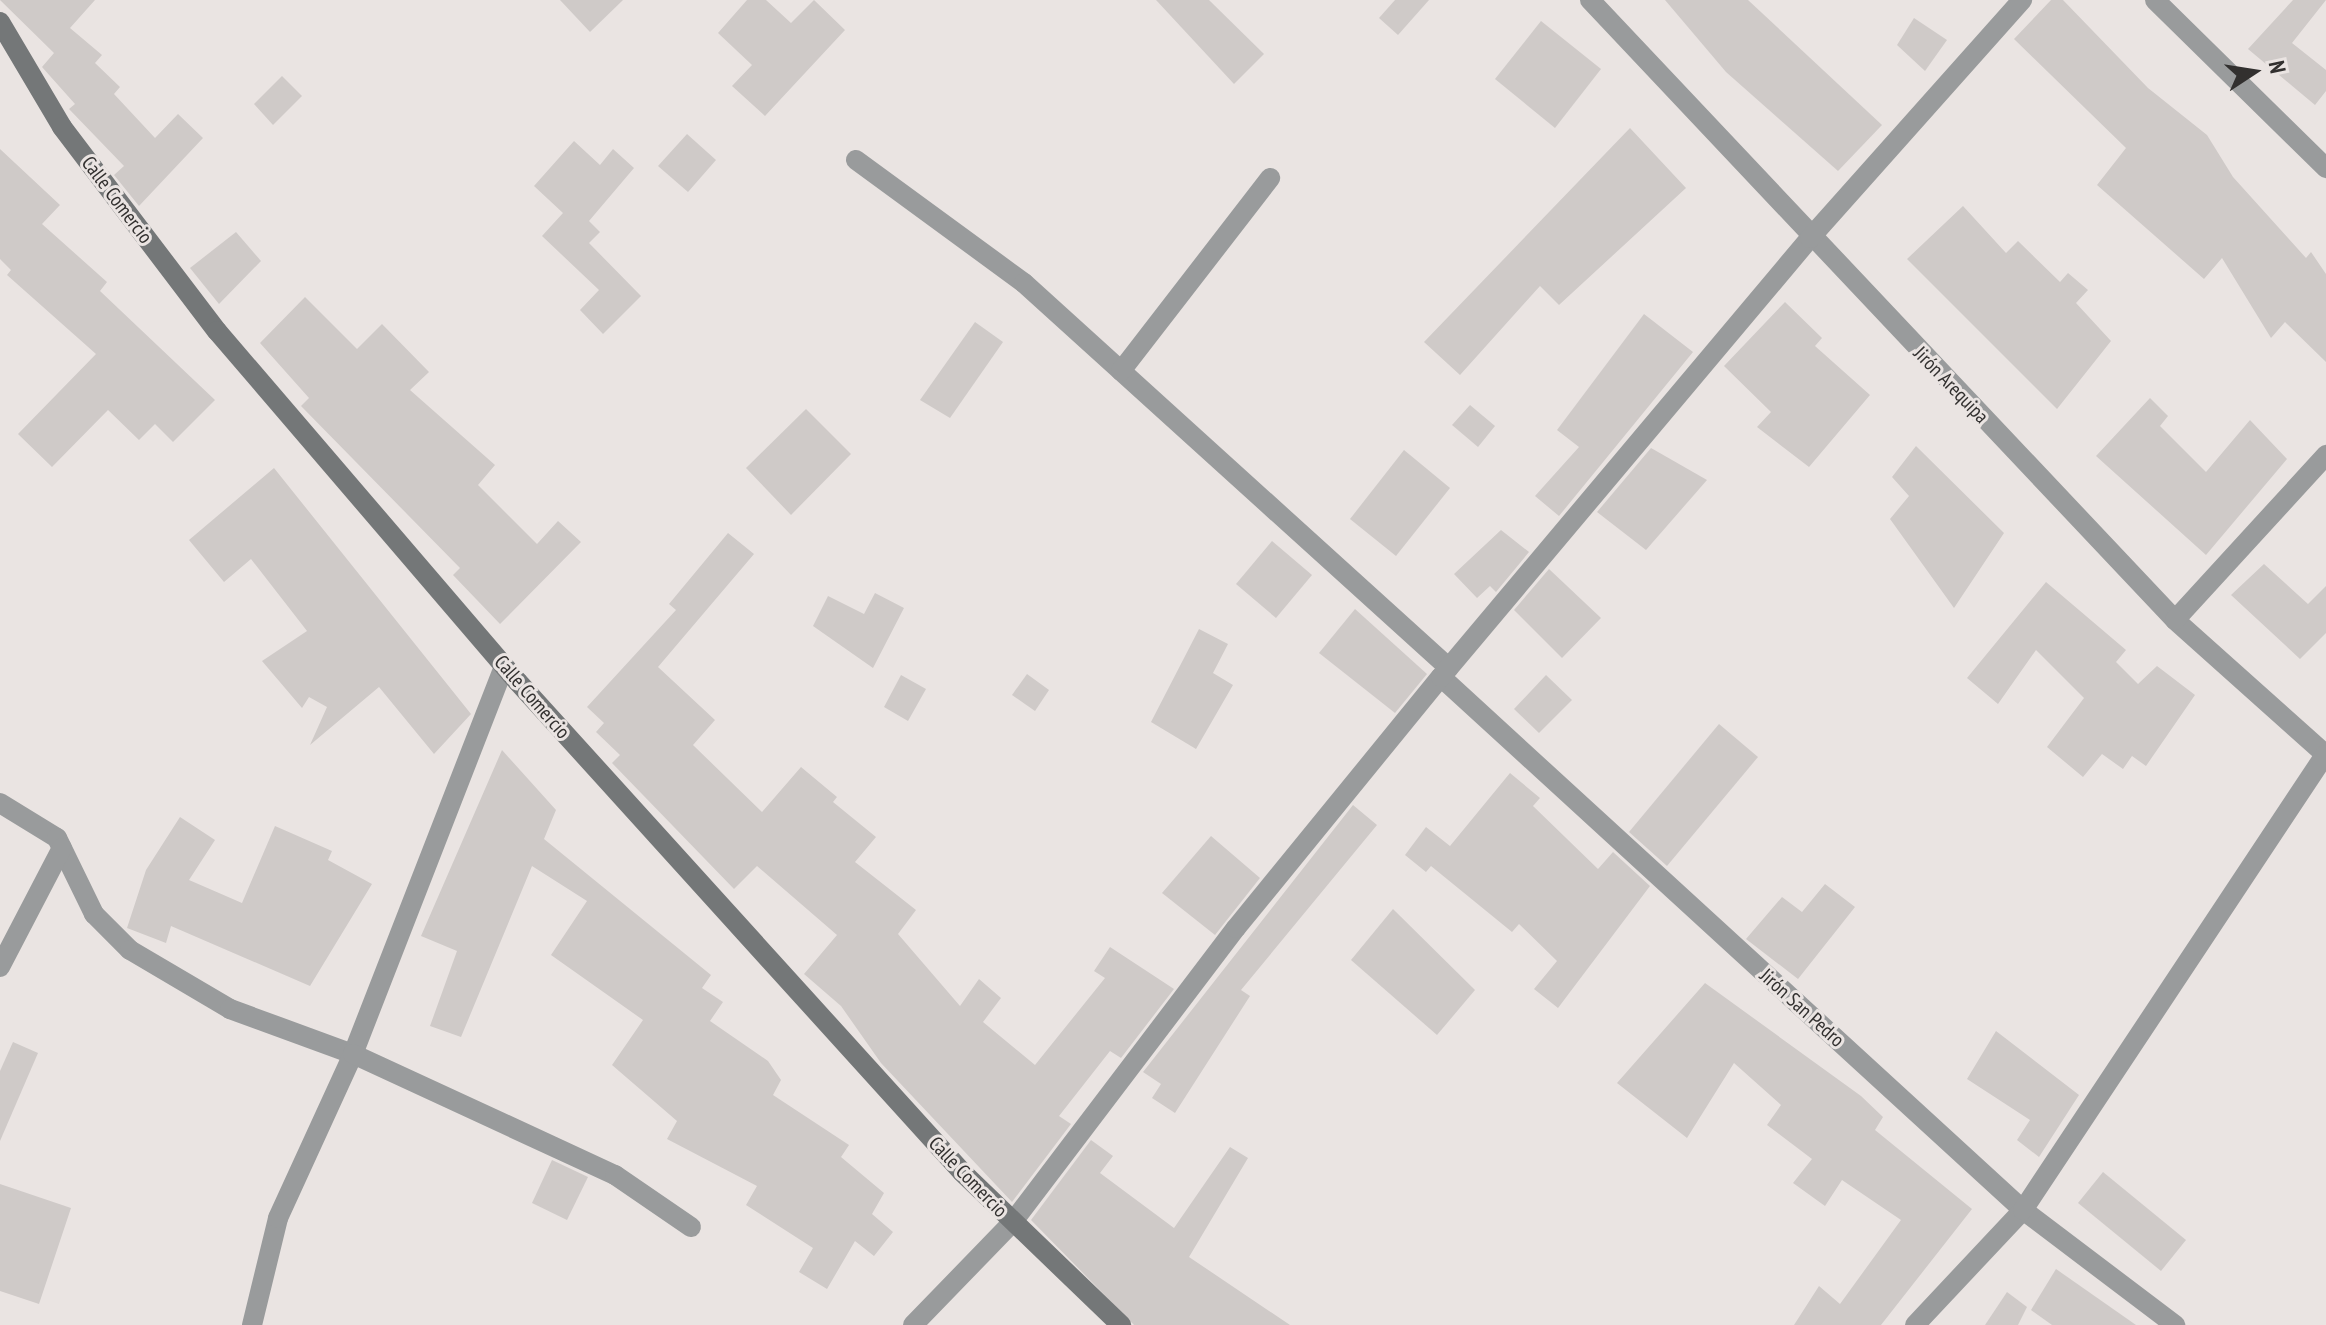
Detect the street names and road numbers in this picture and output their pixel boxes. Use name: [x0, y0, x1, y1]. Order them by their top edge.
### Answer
street label: Calle Comercio: [76, 152, 158, 248]
street label: Jirón Arequipa: [1908, 342, 1994, 428]
street label: Calle Comercio: [489, 650, 575, 744]
street label: Jirón San Pedro: [1755, 964, 1849, 1052]
street label: Calle Comercio: [924, 1132, 1012, 1222]

